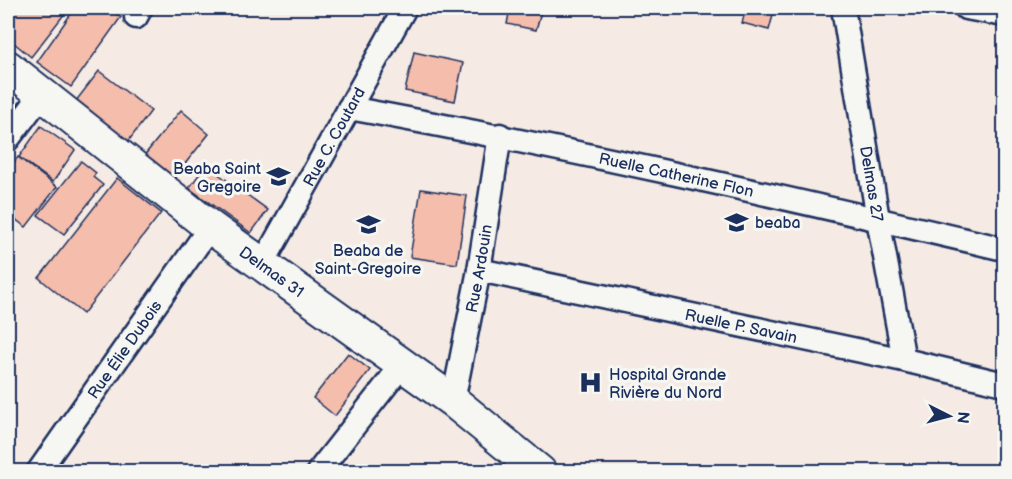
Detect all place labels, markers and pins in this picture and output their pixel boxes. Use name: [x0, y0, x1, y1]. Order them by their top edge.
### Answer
place label: Beaba Saint Gregoire: [173, 160, 262, 197]
school or university icon: Beaba Saint Gregoire: [266, 164, 292, 190]
school or university icon: beaba: [724, 209, 750, 235]
school or university icon: Beaba de Saint-Gregoire: [355, 212, 381, 238]
place label: beaba: [755, 214, 801, 233]
place label: Beaba de Saint-Gregoire: [315, 242, 422, 279]
place label: Hospital Grande Rivière du Nord: [609, 366, 727, 403]
hospital icon: Hospital Grande Rivière du Nord: [578, 370, 604, 396]

